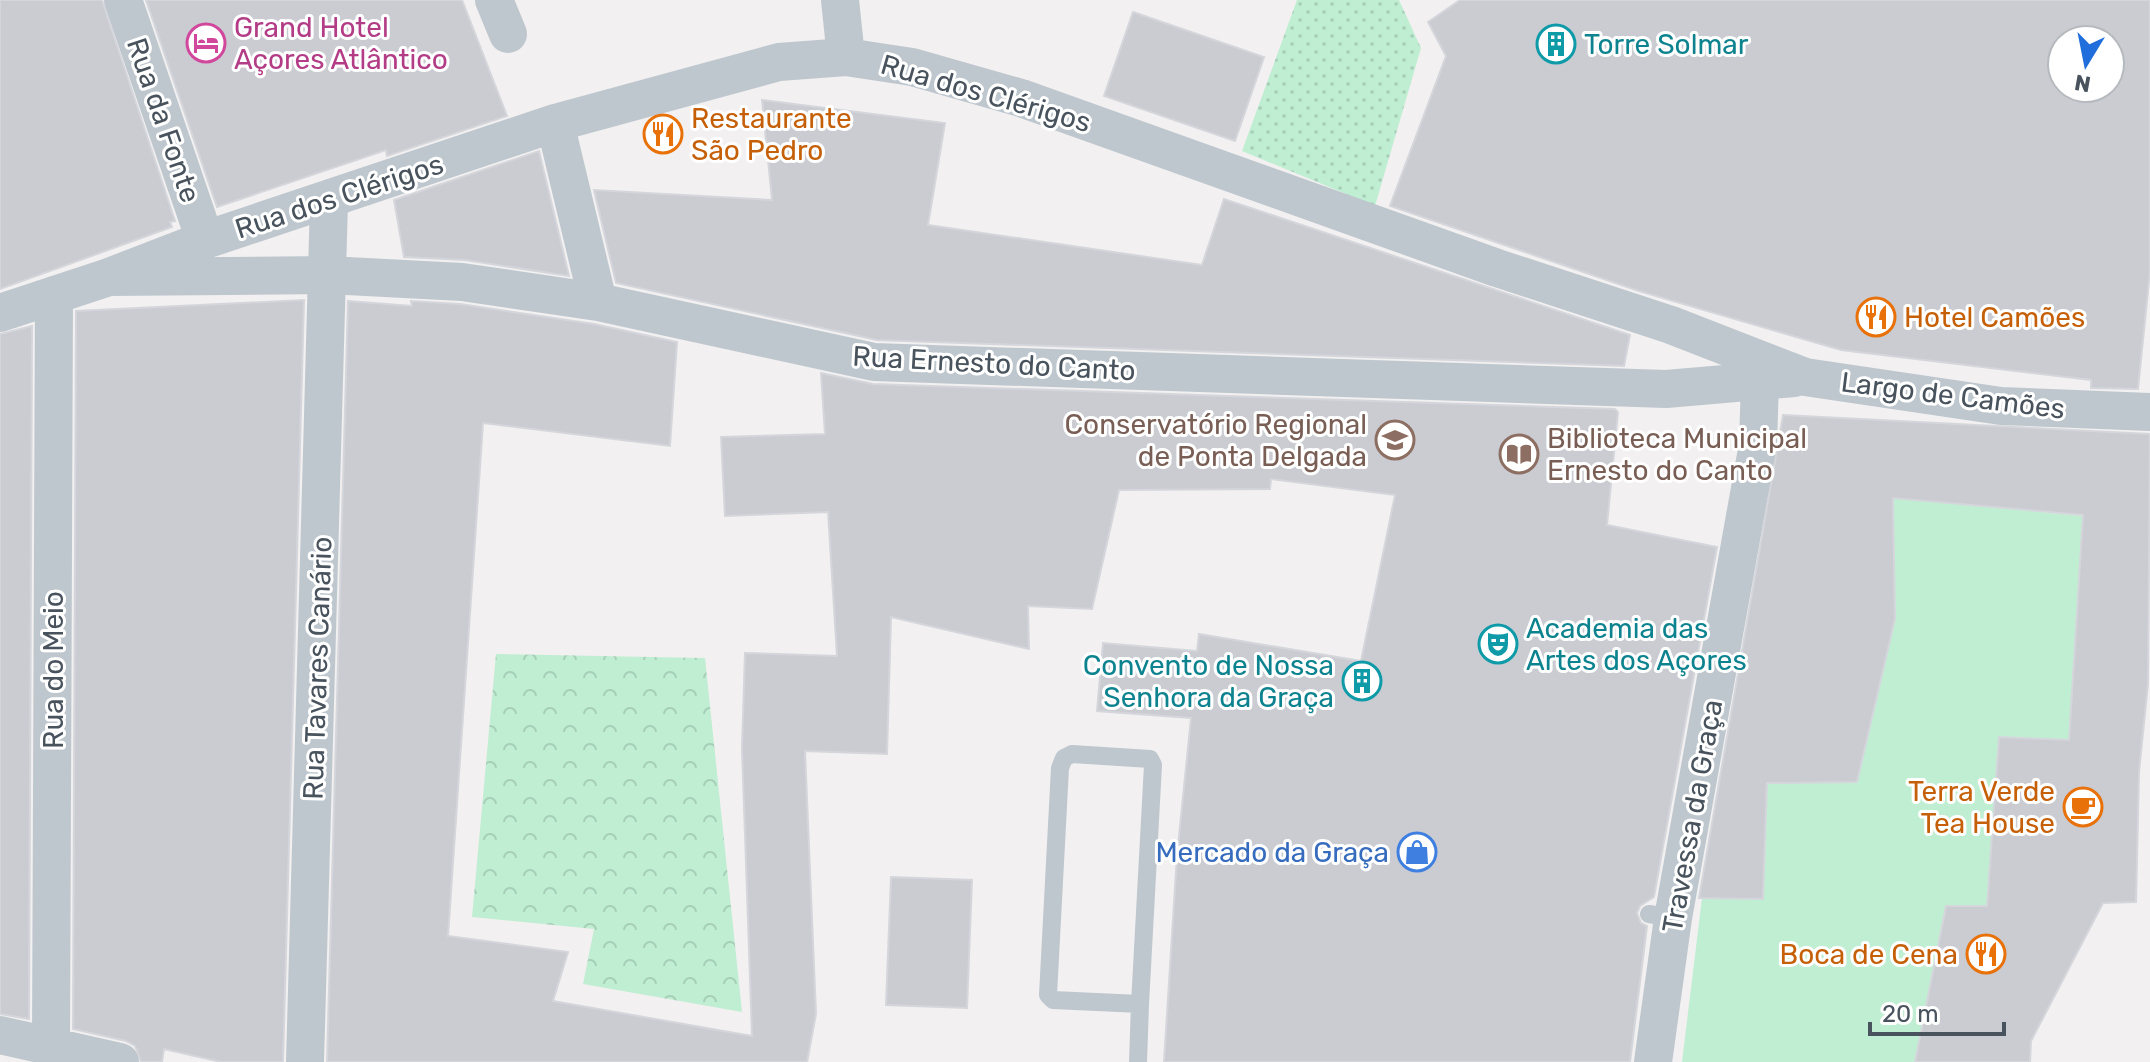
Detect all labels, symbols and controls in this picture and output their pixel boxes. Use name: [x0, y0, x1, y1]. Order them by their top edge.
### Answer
place label: Grand Hotel Açores Atlântico: [234, 11, 448, 76]
hotel icon: Grand Hotel Açores Atlântico: [185, 22, 227, 64]
building icon: Torre Solmar: [1535, 23, 1577, 65]
north arrow: [2046, 24, 2126, 104]
place label: Torre Solmar: [1584, 28, 1749, 61]
street label: Rua da Fonte: [120, 33, 207, 207]
street label: Rua dos Clérigos: [877, 48, 1095, 139]
text: N: [2072, 69, 2093, 98]
place label: Restaurante São Pedro: [691, 102, 852, 167]
restaurant icon: Restaurante São Pedro: [642, 113, 684, 155]
street label: Rua dos Clérigos: [231, 147, 447, 246]
restaurant icon: Hotel Camões: [1855, 296, 1897, 338]
place label: Hotel Camões: [1904, 301, 2085, 334]
street label: Rua Ernesto do Canto: [852, 340, 1136, 387]
street label: Largo de Camões: [1839, 365, 2067, 426]
place label: Conservatório Regional de Ponta Delgada: [1064, 408, 1367, 473]
school or university icon: Conservatório Regional de Ponta Delgada: [1374, 419, 1416, 461]
place label: Biblioteca Municipal Ernesto do Canto: [1547, 422, 1807, 487]
library icon: Biblioteca Municipal Ernesto do Canto: [1498, 433, 1540, 475]
street label: Rua Tavares Canário: [296, 536, 339, 800]
street label: Rua do Meio: [37, 591, 70, 749]
place label: Academia das Artes dos Açores: [1526, 612, 1747, 677]
theatre icon: Academia das Artes dos Açores: [1477, 623, 1519, 665]
place label: Convento de Nossa Senhora da Graça: [1083, 649, 1334, 714]
building icon: Convento de Nossa Senhora da Graça: [1341, 660, 1383, 702]
street label: Travessa da Graça: [1656, 697, 1729, 935]
place label: Terra Verde Tea House: [1908, 775, 2055, 840]
cafe icon: Terra Verde Tea House: [2062, 786, 2104, 828]
shop icon: Mercado da Graça: [1396, 831, 1438, 873]
place label: Mercado da Graça: [1155, 836, 1389, 869]
restaurant icon: Boca de Cena: [1965, 933, 2007, 975]
place label: Boca de Cena: [1779, 938, 1958, 971]
scale bar: [1870, 986, 2004, 1036]
text: 20 m: [1882, 1000, 1939, 1028]

